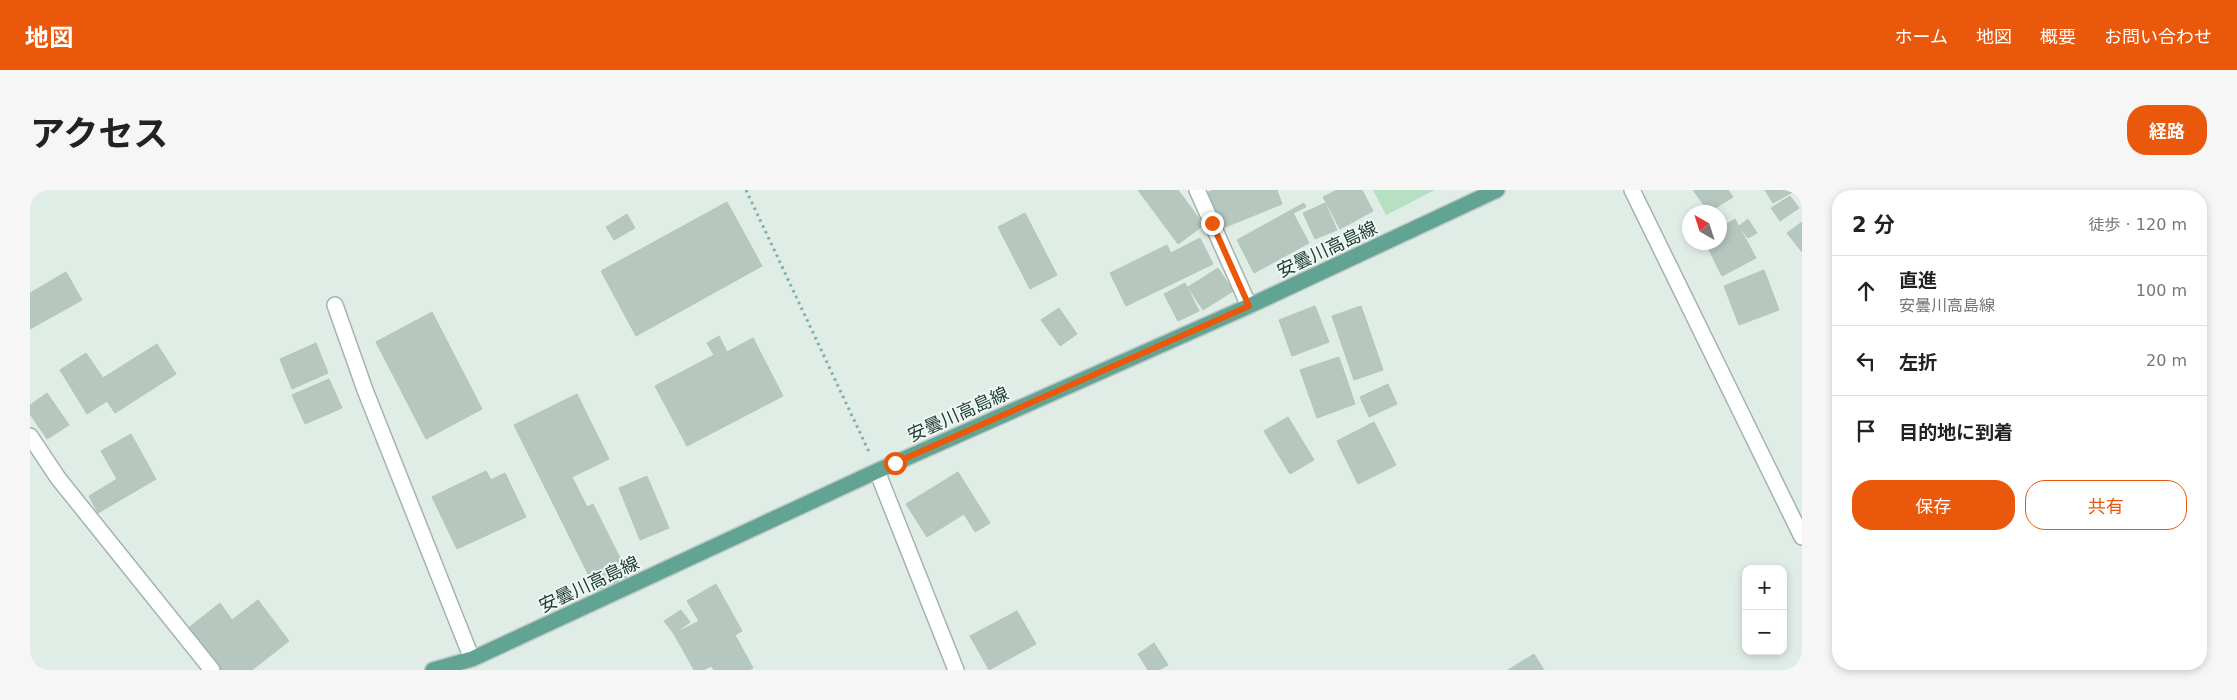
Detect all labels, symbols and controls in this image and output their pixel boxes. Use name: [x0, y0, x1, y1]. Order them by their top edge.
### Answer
text: 地図: [25, 24, 73, 52]
text: ホーム: [1895, 26, 1948, 47]
text: 地図: [1976, 26, 2012, 47]
text: 概要: [2040, 26, 2076, 47]
text: お問い合わせ: [2104, 26, 2212, 47]
button: 経路: [2127, 105, 2207, 155]
text: アクセス: [30, 114, 168, 154]
north arrow: [1682, 205, 1727, 250]
route end: [1201, 212, 1224, 235]
text: 2 分: [1852, 213, 1895, 237]
text: 徒歩 · 120 m: [2089, 215, 2187, 234]
street label: 安曇川高島線: [1274, 217, 1380, 281]
text: 直進: [1899, 269, 1937, 291]
icon: ahead: [1852, 277, 1880, 305]
text: 100 m: [2136, 281, 2187, 300]
text: 安曇川高島線: [1899, 296, 1995, 315]
icon: left: [1852, 347, 1880, 375]
text: 左折: [1899, 351, 1937, 373]
text: 20 m: [2146, 351, 2187, 370]
street label: 安曇川高島線: [904, 382, 1012, 446]
icon: arrive: [1852, 417, 1880, 445]
text: 目的地に到着: [1899, 421, 2013, 443]
route start: [884, 452, 907, 475]
button: 保存: [1852, 480, 2015, 530]
button: 共有: [2025, 480, 2187, 530]
street label: 安曇川高島線: [536, 552, 642, 616]
map controls: [1742, 565, 1787, 655]
button: +: [1742, 565, 1787, 610]
button: −: [1742, 610, 1787, 655]

